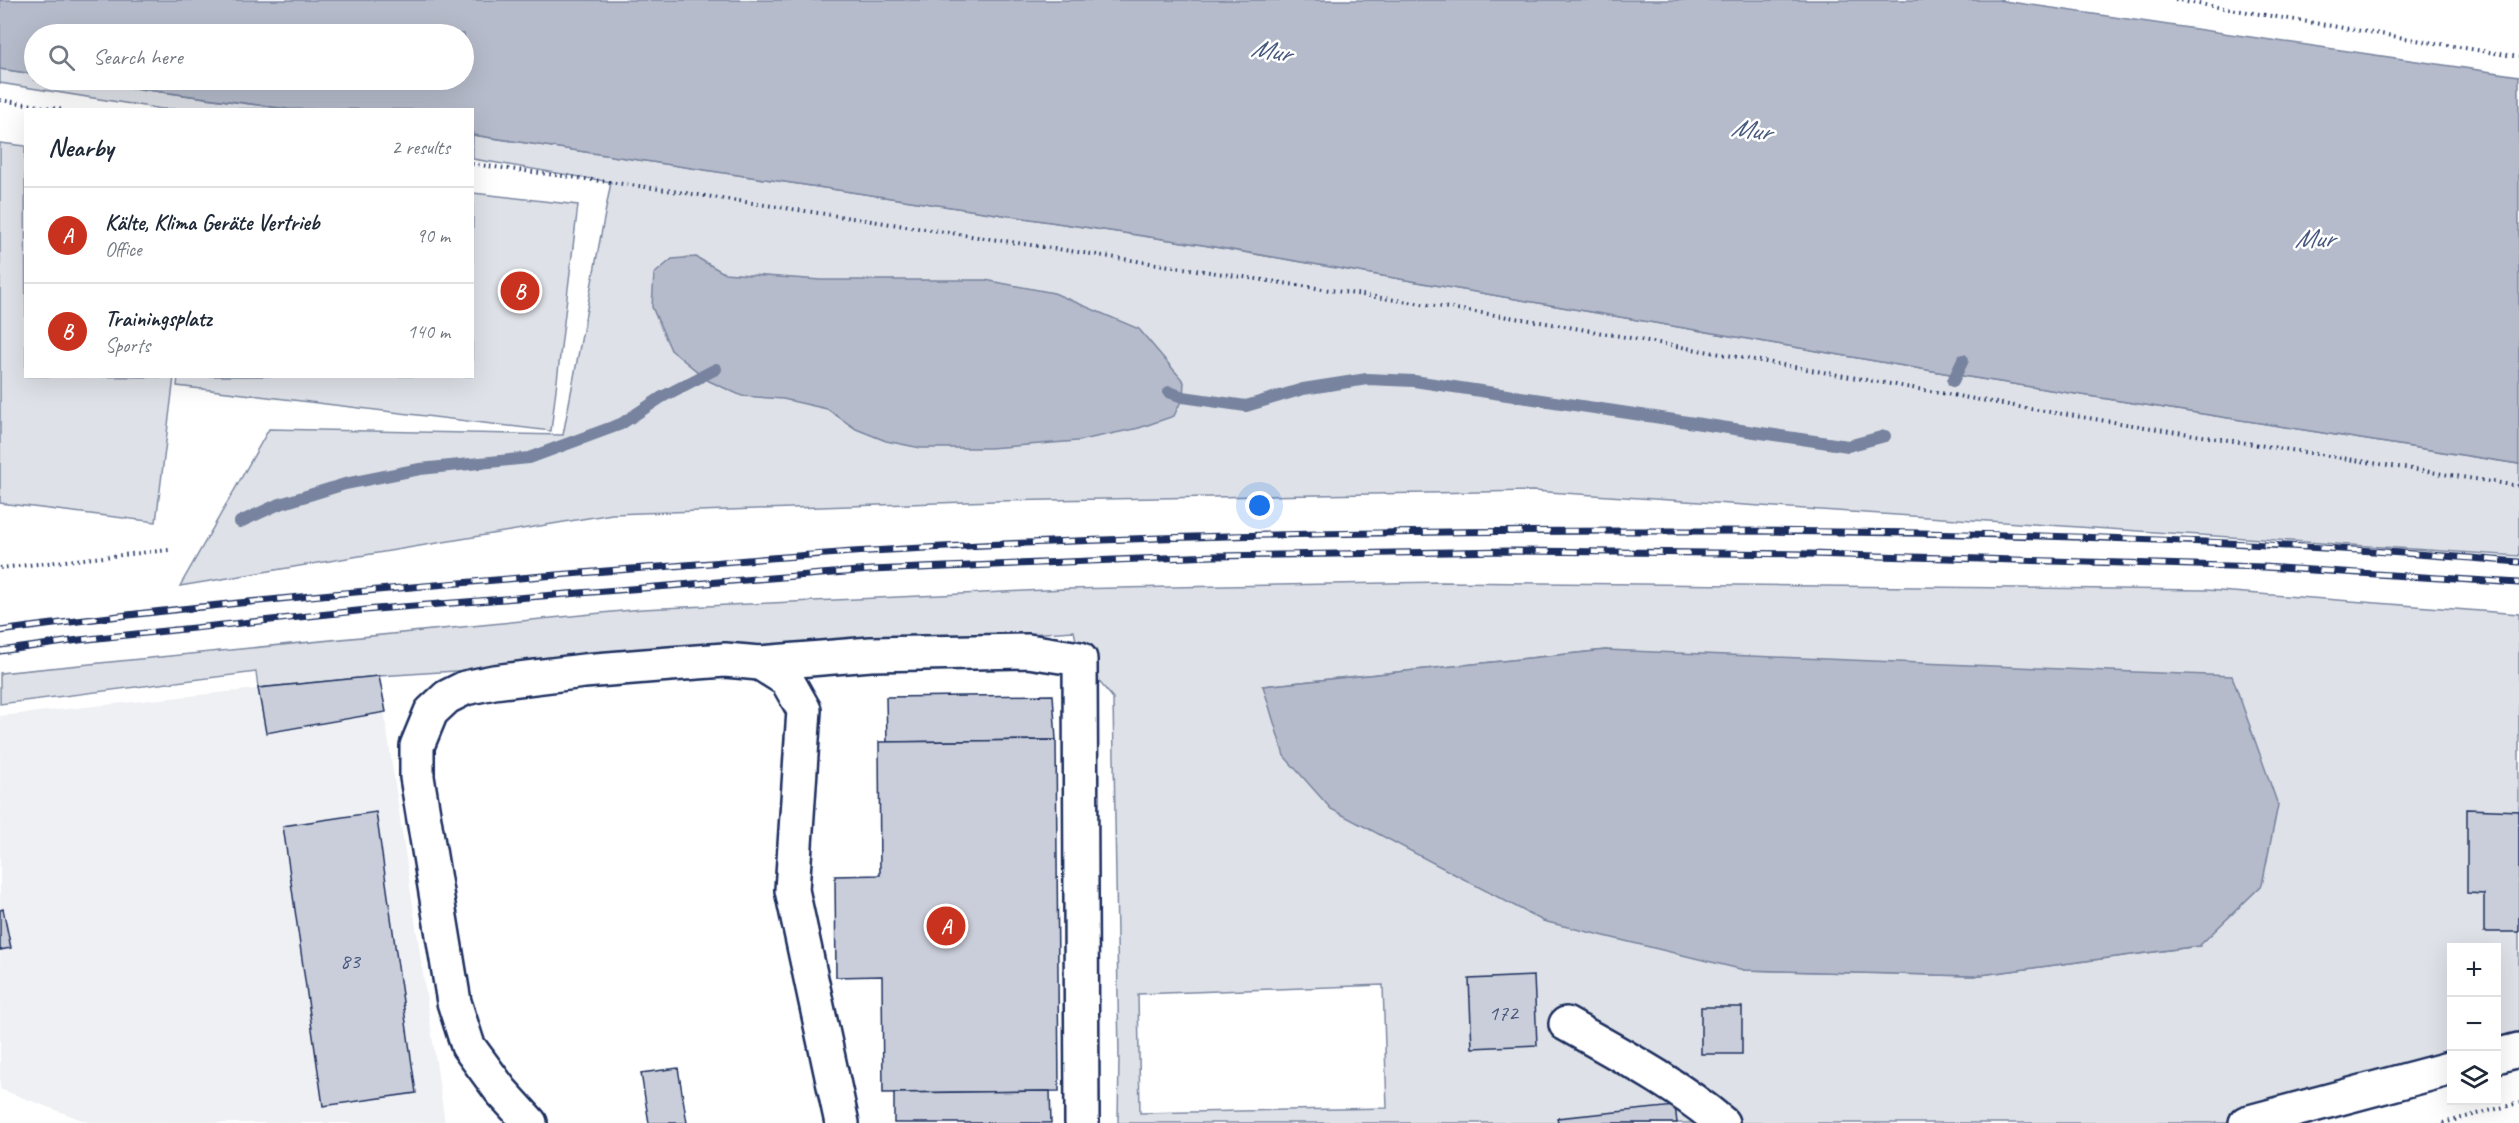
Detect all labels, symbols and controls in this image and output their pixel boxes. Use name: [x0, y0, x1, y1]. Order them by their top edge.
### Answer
search box: [24, 24, 474, 90]
water label: Mur: [1249, 30, 1298, 71]
icon: search: [45, 41, 78, 74]
text: Search here: [93, 43, 183, 71]
water label: Mur: [1729, 109, 1778, 149]
text: Nearby: [48, 131, 113, 164]
text: 2 results: [391, 135, 450, 160]
text: Kälte, Klima Geräte Vertrieb: [105, 209, 319, 237]
water label: Mur: [2295, 221, 2339, 255]
text: A: [62, 223, 73, 248]
text: 90 m: [416, 223, 450, 248]
text: Office: [105, 237, 142, 262]
pin: B: [500, 268, 540, 314]
text: Trainingsplatz: [105, 305, 212, 333]
text: B: [62, 319, 73, 344]
text: 140 m: [407, 319, 450, 344]
text: Sports: [105, 333, 150, 358]
your location: [1245, 491, 1274, 520]
pin: A: [926, 904, 966, 948]
map controls: [2447, 943, 2501, 1105]
button: +: [2447, 943, 2501, 997]
house number: 83: [340, 947, 362, 975]
button: −: [2447, 997, 2501, 1051]
house number: 172: [1488, 999, 1520, 1027]
button: layers: [2447, 1051, 2501, 1105]

